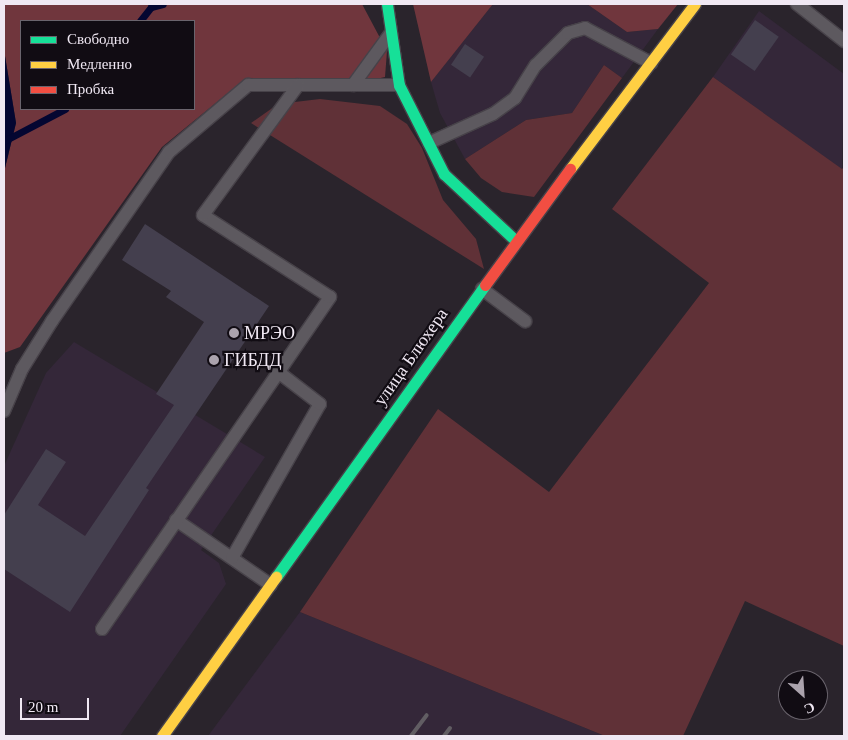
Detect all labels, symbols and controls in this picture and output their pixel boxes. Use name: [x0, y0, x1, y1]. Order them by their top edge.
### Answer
legend: [20, 20, 195, 110]
text: Свободно: [67, 31, 129, 47]
text: Медленно: [67, 56, 132, 72]
text: Пробка: [67, 81, 114, 97]
street label: улица Блюхера: [369, 304, 453, 410]
place label: МРЭО: [244, 322, 295, 344]
marker: МРЭО: [228, 327, 240, 339]
place label: ГИБДД: [224, 349, 282, 371]
marker: ГИБДД: [208, 354, 220, 366]
north arrow: [778, 670, 828, 720]
scale bar: [22, 688, 91, 720]
text: 20 m: [28, 699, 58, 715]
text: С: [802, 699, 817, 717]

